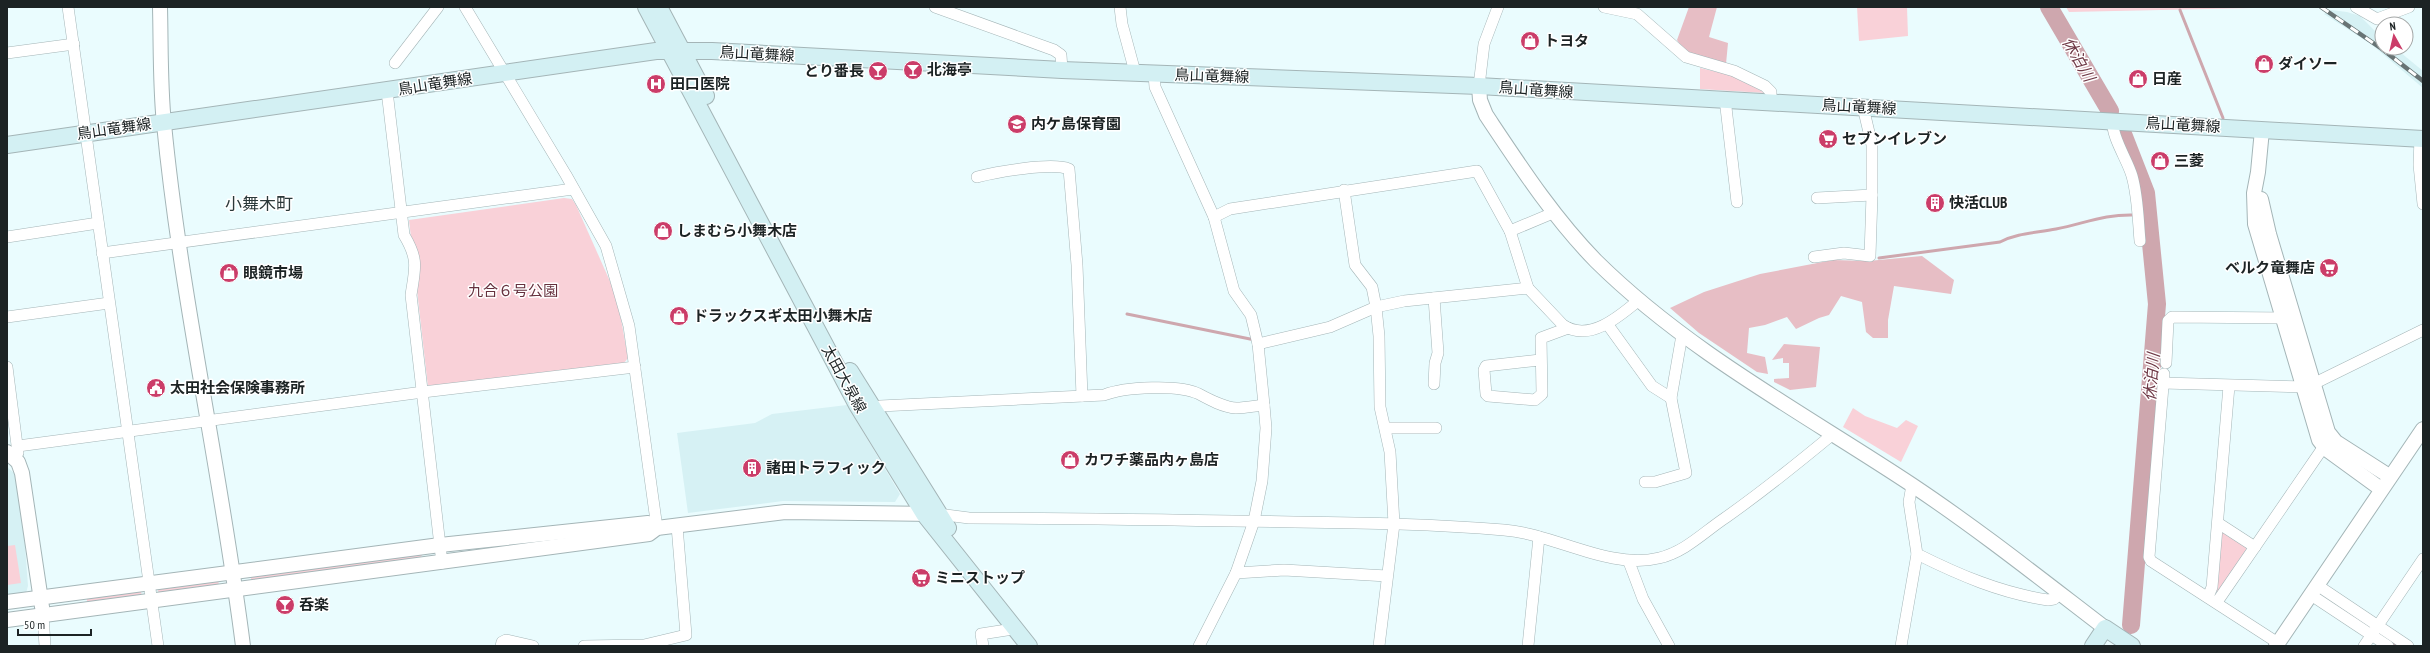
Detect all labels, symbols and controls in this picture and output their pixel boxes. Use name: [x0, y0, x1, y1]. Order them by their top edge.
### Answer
north arrow: [2374, 16, 2414, 56]
text: N: [2389, 19, 2397, 33]
shop icon: トヨタ: [1519, 30, 1541, 52]
place label: トヨタ: [1544, 31, 1589, 50]
water label: 休泊川: [2058, 33, 2101, 87]
street label: 鳥山竜舞線: [719, 42, 795, 65]
shop icon: ダイソー: [2253, 53, 2275, 75]
place label: ダイソー: [2278, 54, 2338, 73]
bar icon: 北海亭: [902, 59, 924, 81]
bar icon: とり番長: [867, 60, 889, 82]
place label: 北海亭: [927, 60, 972, 79]
place label: とり番長: [804, 61, 864, 80]
street label: 鳥山竜舞線: [1174, 65, 1250, 86]
street label: 鳥山竜舞線: [396, 68, 473, 99]
shop icon: 日産: [2127, 68, 2149, 90]
place label: 日産: [2152, 69, 2182, 88]
hospital icon: 田口医院: [645, 73, 667, 95]
place label: 田口医院: [670, 74, 730, 93]
street label: 鳥山竜舞線: [1498, 77, 1574, 102]
street label: 鳥山竜舞線: [1821, 95, 1897, 118]
school or university icon: 内ケ島保育園: [1006, 113, 1028, 135]
street label: 鳥山竜舞線: [2145, 113, 2221, 136]
street label: 鳥山竜舞線: [75, 114, 152, 143]
place label: 内ケ島保育園: [1031, 114, 1121, 133]
supermarket icon: セブンイレブン: [1817, 128, 1839, 150]
place label: セブンイレブン: [1842, 129, 1947, 148]
shop icon: 三菱: [2149, 150, 2171, 172]
place label: 三菱: [2174, 151, 2204, 170]
building icon: 快活CLUB: [1924, 192, 1946, 214]
district label: 小舞木町: [225, 193, 293, 215]
place label: 快活CLUB: [1949, 193, 2007, 212]
shop icon: しまむら小舞木店: [652, 220, 674, 242]
place label: しまむら小舞木店: [677, 221, 797, 240]
supermarket icon: ベルク竜舞店: [2318, 257, 2340, 279]
place label: ベルク竜舞店: [2225, 258, 2315, 277]
shop icon: 眼鏡市場: [218, 262, 240, 284]
place label: 眼鏡市場: [243, 263, 303, 282]
park label: 九合６号公園: [468, 281, 558, 300]
shop icon: ドラックスギ太田小舞木店: [668, 305, 690, 327]
place label: ドラックスギ太田小舞木店: [693, 306, 873, 325]
street label: 太田大泉線: [818, 341, 871, 416]
water label: 休泊川: [2139, 350, 2163, 402]
public building icon: 太田社会保険事務所: [145, 377, 167, 399]
place label: 太田社会保険事務所: [170, 378, 305, 397]
shop icon: カワチ薬品内ヶ島店: [1059, 449, 1081, 471]
place label: カワチ薬品内ヶ島店: [1084, 450, 1219, 469]
building icon: 諸田トラフィック: [741, 457, 763, 479]
place label: 諸田トラフィック: [766, 458, 886, 477]
supermarket icon: ミニストップ: [910, 567, 932, 589]
place label: ミニストップ: [935, 568, 1025, 587]
bar icon: 呑楽: [274, 594, 296, 616]
place label: 呑楽: [299, 595, 329, 614]
scale bar: [18, 611, 91, 637]
text: 50 m: [24, 617, 45, 632]

